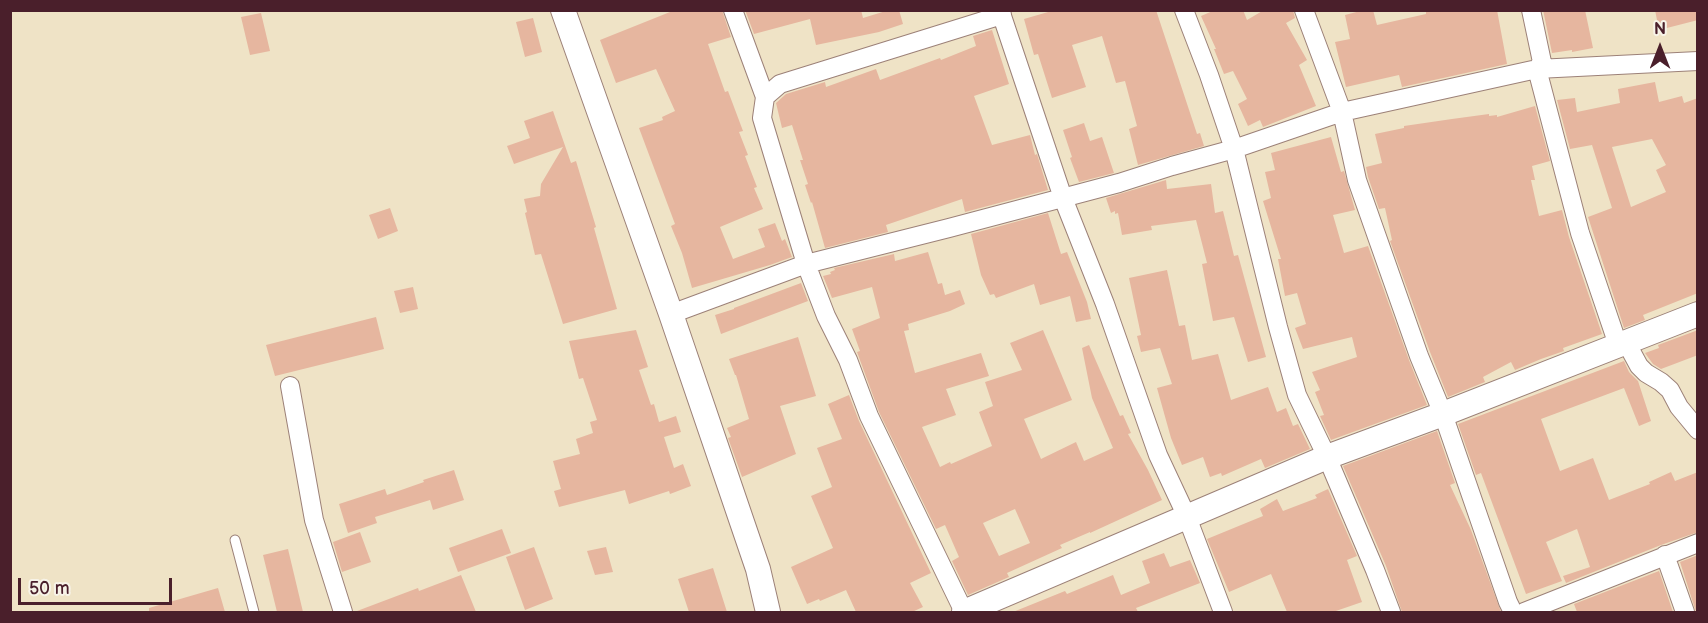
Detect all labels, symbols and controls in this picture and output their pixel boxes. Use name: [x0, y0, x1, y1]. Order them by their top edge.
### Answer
north arrow: [1630, 18, 1690, 78]
text: N: [1654, 20, 1666, 39]
scale bar: [21, 566, 176, 604]
text: 50 m: [29, 578, 70, 599]

